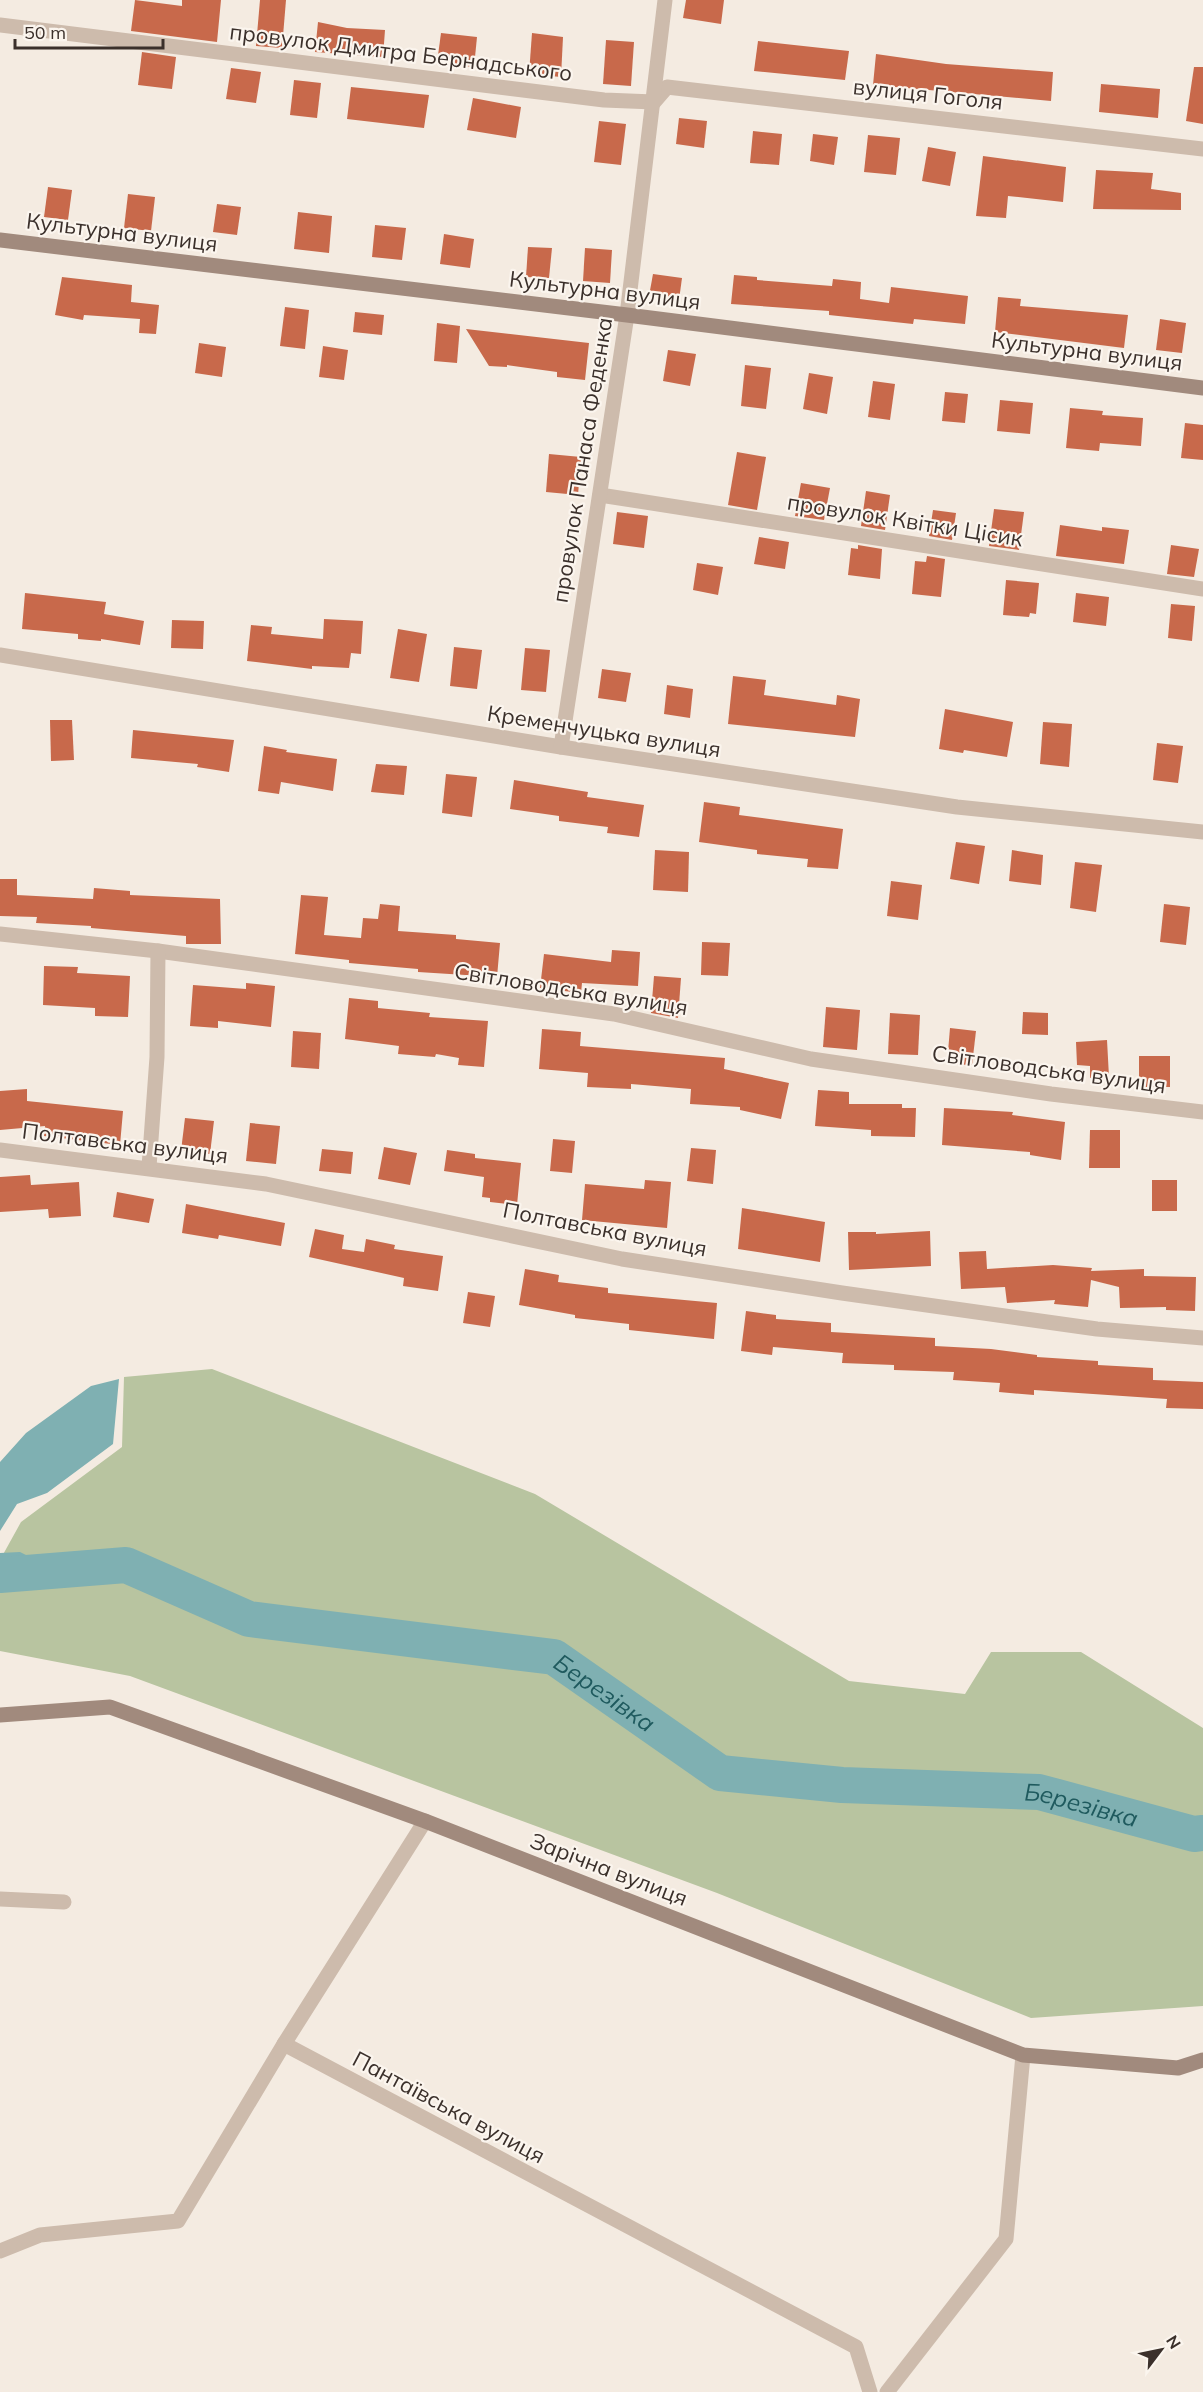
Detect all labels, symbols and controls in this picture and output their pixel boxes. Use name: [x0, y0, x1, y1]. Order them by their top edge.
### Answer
scale bar: [15, 12, 164, 50]
street label: провулок Дмитра Бернадського: [228, 17, 574, 87]
text: 50 m: [24, 21, 66, 44]
street label: вулиця Гоголя: [852, 72, 1004, 116]
street label: Культурна вулиця: [25, 206, 219, 258]
street label: Культурна вулиця: [508, 264, 702, 316]
street label: провулок Панаса Феденка: [546, 315, 618, 605]
street label: Культурна вулиця: [990, 325, 1184, 377]
street label: провулок Квітки Цісик: [785, 488, 1025, 552]
street label: Кременчуцька вулиця: [485, 699, 723, 763]
street label: Світловодська вулиця: [452, 957, 690, 1021]
street label: Світловодська вулиця: [930, 1039, 1168, 1099]
street label: Полтавська вулиця: [20, 1116, 230, 1170]
street label: Полтавська вулиця: [501, 1195, 709, 1263]
water label: Березівка: [548, 1647, 661, 1738]
water label: Березівка: [1024, 1776, 1141, 1833]
street label: Зарічна вулиця: [526, 1826, 692, 1912]
street label: Пантаївська вулиця: [348, 2044, 550, 2170]
north arrow: [1131, 2320, 1191, 2380]
text: N: [1162, 2332, 1185, 2352]

